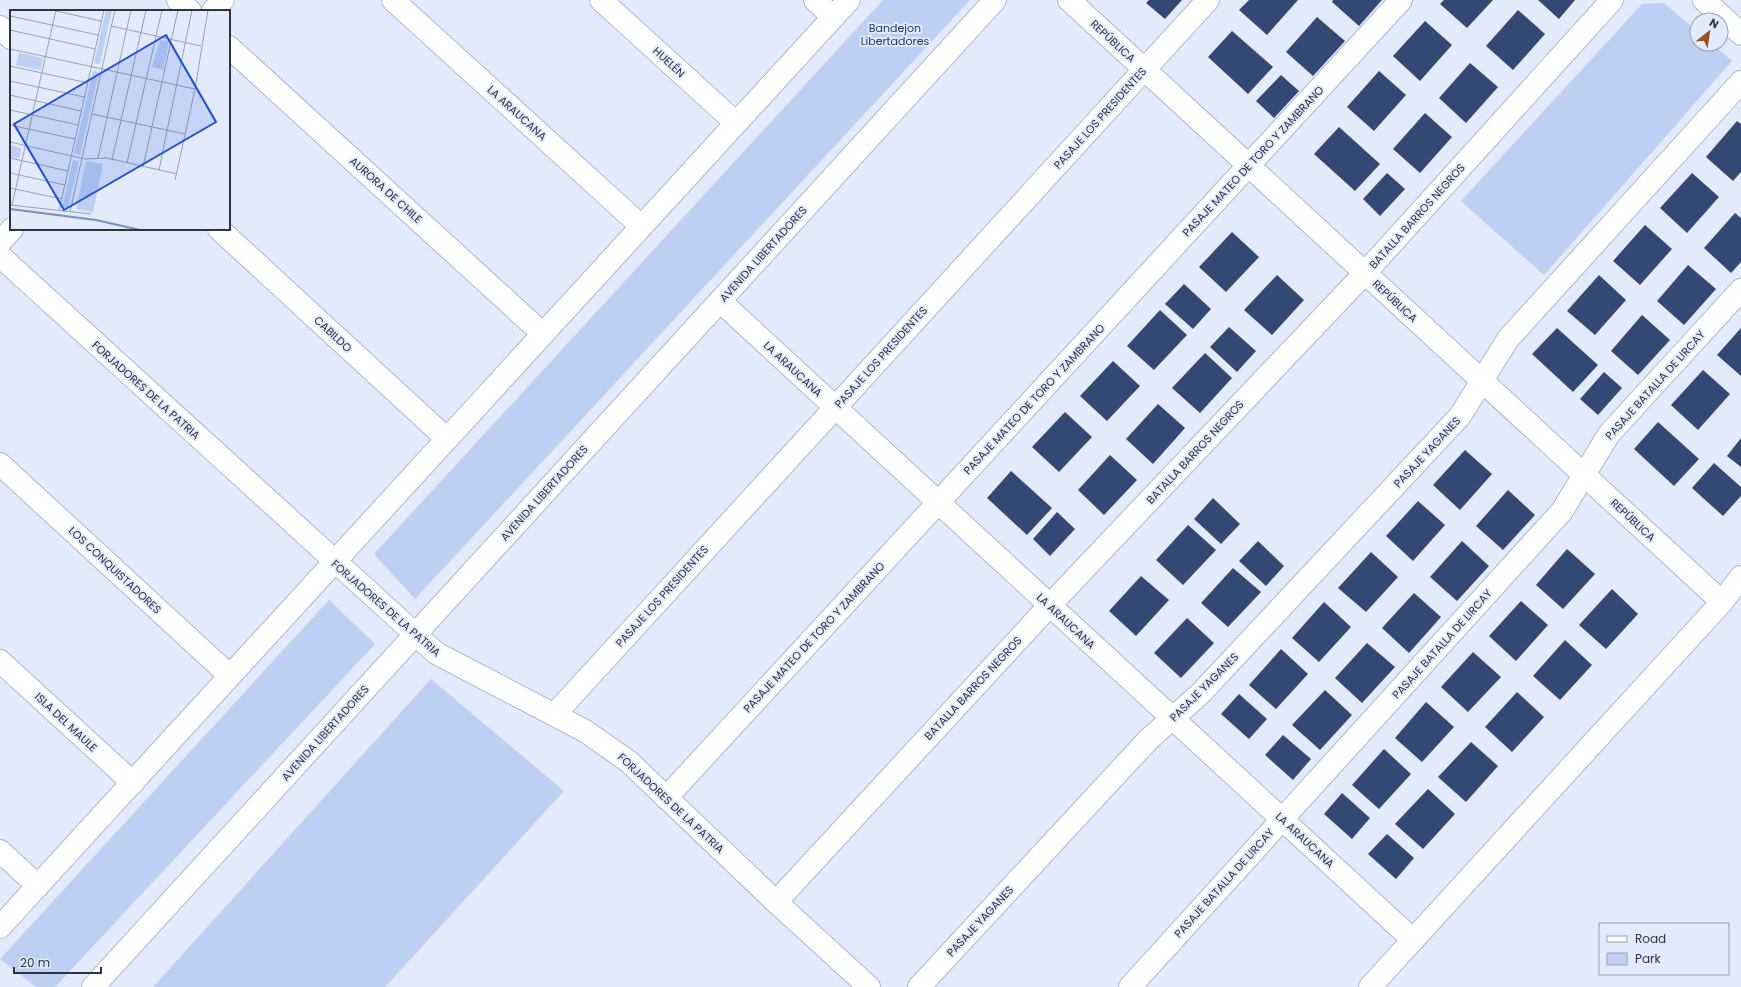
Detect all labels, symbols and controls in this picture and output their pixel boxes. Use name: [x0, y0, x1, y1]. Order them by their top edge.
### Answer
inset map: [10, 10, 230, 230]
north arrow: [1689, 12, 1729, 52]
text: N: [1706, 14, 1722, 32]
street label: REPÚBLICA: [1087, 16, 1139, 66]
park label: Bandejon Libertadores: [861, 20, 929, 49]
street label: HUELÉN: [649, 43, 689, 81]
street label: PASAJE LOS PRESIDENTES: [1050, 64, 1150, 172]
street label: LA ARAUCANA: [484, 82, 551, 144]
street label: PASAJE MATEO DE TORO Y ZAMBRANO: [1179, 82, 1328, 240]
street label: AURORA DE CHILE: [346, 153, 426, 227]
street label: BATALLA BARROS NEGROS: [1365, 160, 1469, 272]
street label: AVENIDA LIBERTADORES: [716, 203, 810, 305]
street label: REPÚBLICA: [1369, 276, 1421, 326]
street label: PASAJE LOS PRESIDENTES: [831, 303, 931, 411]
street label: CABILDO: [311, 312, 356, 356]
street label: PASAJE MATEO DE TORO Y ZAMBRANO: [960, 320, 1109, 478]
street label: PASAJE BATALLA DE LIRCAY: [1601, 326, 1709, 443]
street label: FORJADORES DE LA PATRIA: [89, 337, 204, 443]
street label: LA ARAUCANA: [760, 338, 826, 401]
street label: BATALLA BARROS NEGROS: [1143, 397, 1247, 507]
street label: PASAJE YAGANES: [1390, 413, 1464, 491]
street label: AVENIDA LIBERTADORES: [497, 442, 591, 544]
street label: REPÚBLICA: [1607, 495, 1659, 545]
street label: LOS CONQUISTADORES: [65, 523, 165, 617]
street label: PASAJE LOS PRESIDENTES: [612, 542, 712, 650]
street label: FORJADORES DE LA PATRIA: [328, 556, 445, 660]
street label: PASAJE MATEO DE TORO Y ZAMBRANO: [740, 558, 889, 716]
street label: PASAJE BATALLA DE LIRCAY: [1388, 585, 1496, 702]
street label: LA ARAUCANA: [1033, 590, 1099, 653]
street label: BATALLA BARROS NEGROS: [921, 633, 1025, 743]
street label: PASAJE YAGANES: [1166, 649, 1242, 725]
street label: AVENIDA LIBERTADORES: [278, 682, 372, 784]
street label: ISLA DEL MAULE: [31, 689, 101, 755]
street label: FORJADORES DE LA PATRIA: [614, 749, 728, 857]
street label: LA ARAUCANA: [1272, 809, 1338, 872]
street label: PASAJE BATALLA DE LIRCAY: [1170, 824, 1278, 941]
street label: PASAJE YAGANES: [943, 882, 1017, 960]
legend: [1599, 923, 1729, 975]
text: Road: [1635, 930, 1666, 947]
scale bar: [14, 949, 101, 975]
text: Park: [1635, 950, 1662, 967]
text: 20 m: [20, 954, 50, 971]

